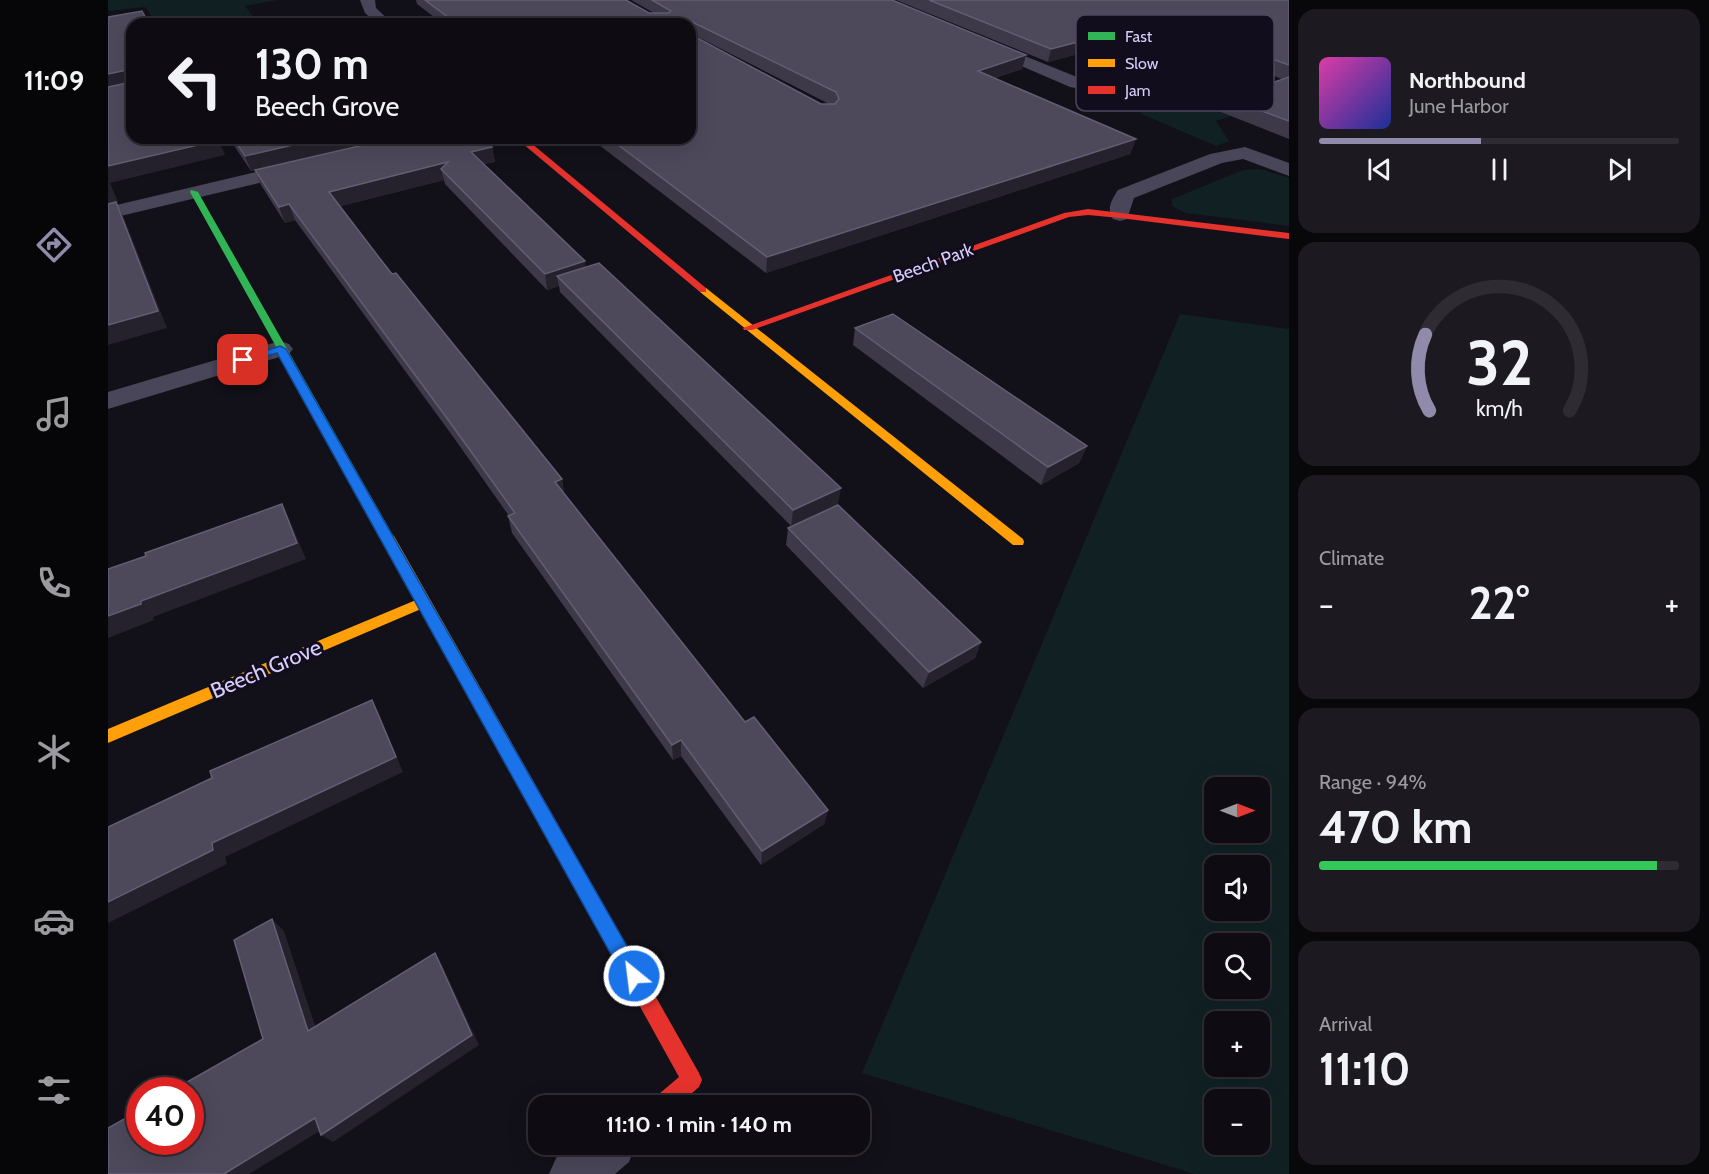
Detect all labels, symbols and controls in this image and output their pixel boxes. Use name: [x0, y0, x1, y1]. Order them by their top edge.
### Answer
legend: [1076, 15, 1274, 111]
text: Fast: [1125, 27, 1153, 46]
text: 130 m: [255, 38, 369, 90]
icon: left: [156, 42, 234, 120]
text: Slow: [1125, 54, 1159, 73]
text: 11:09: [24, 64, 84, 97]
text: Northbound: [1409, 67, 1526, 94]
text: Jam: [1124, 81, 1151, 100]
text: Beech Grove: [255, 90, 399, 123]
text: June Harbor: [1409, 94, 1509, 118]
icon: previous: [1363, 153, 1396, 186]
icon: pause: [1483, 153, 1516, 186]
icon: next: [1603, 153, 1636, 186]
icon: directions: [33, 224, 75, 266]
street label: Beech Park: [890, 238, 977, 288]
text: 32: [1466, 325, 1532, 401]
pin: [217, 334, 268, 385]
icon: arrive: [226, 343, 259, 376]
icon: music: [33, 393, 75, 435]
text: km/h: [1476, 395, 1522, 421]
text: Climate: [1319, 546, 1384, 570]
icon: phone: [33, 562, 75, 604]
text: 22°: [1469, 576, 1529, 630]
text: −: [1319, 584, 1334, 624]
text: +: [1664, 584, 1679, 624]
street label: Beech Grove: [207, 634, 325, 704]
icon: climate: [33, 731, 75, 773]
text: Range · 94%: [1319, 770, 1427, 794]
north arrow: [1204, 777, 1270, 843]
map controls: [1204, 777, 1270, 1155]
text: 470 km: [1319, 800, 1472, 854]
button: sound: [1204, 855, 1270, 921]
icon: car: [33, 900, 75, 942]
button: search: [1204, 933, 1270, 999]
position arrow: [602, 944, 666, 1008]
button: +: [1204, 1011, 1270, 1077]
text: Arrival: [1319, 1012, 1372, 1036]
text: 11:10: [1319, 1042, 1411, 1096]
icon: filters: [33, 1069, 75, 1111]
speed limit sign: 40: [126, 1077, 204, 1155]
button: −: [1204, 1089, 1270, 1155]
text: 11:10 · 1 min · 140 m: [606, 1111, 792, 1138]

